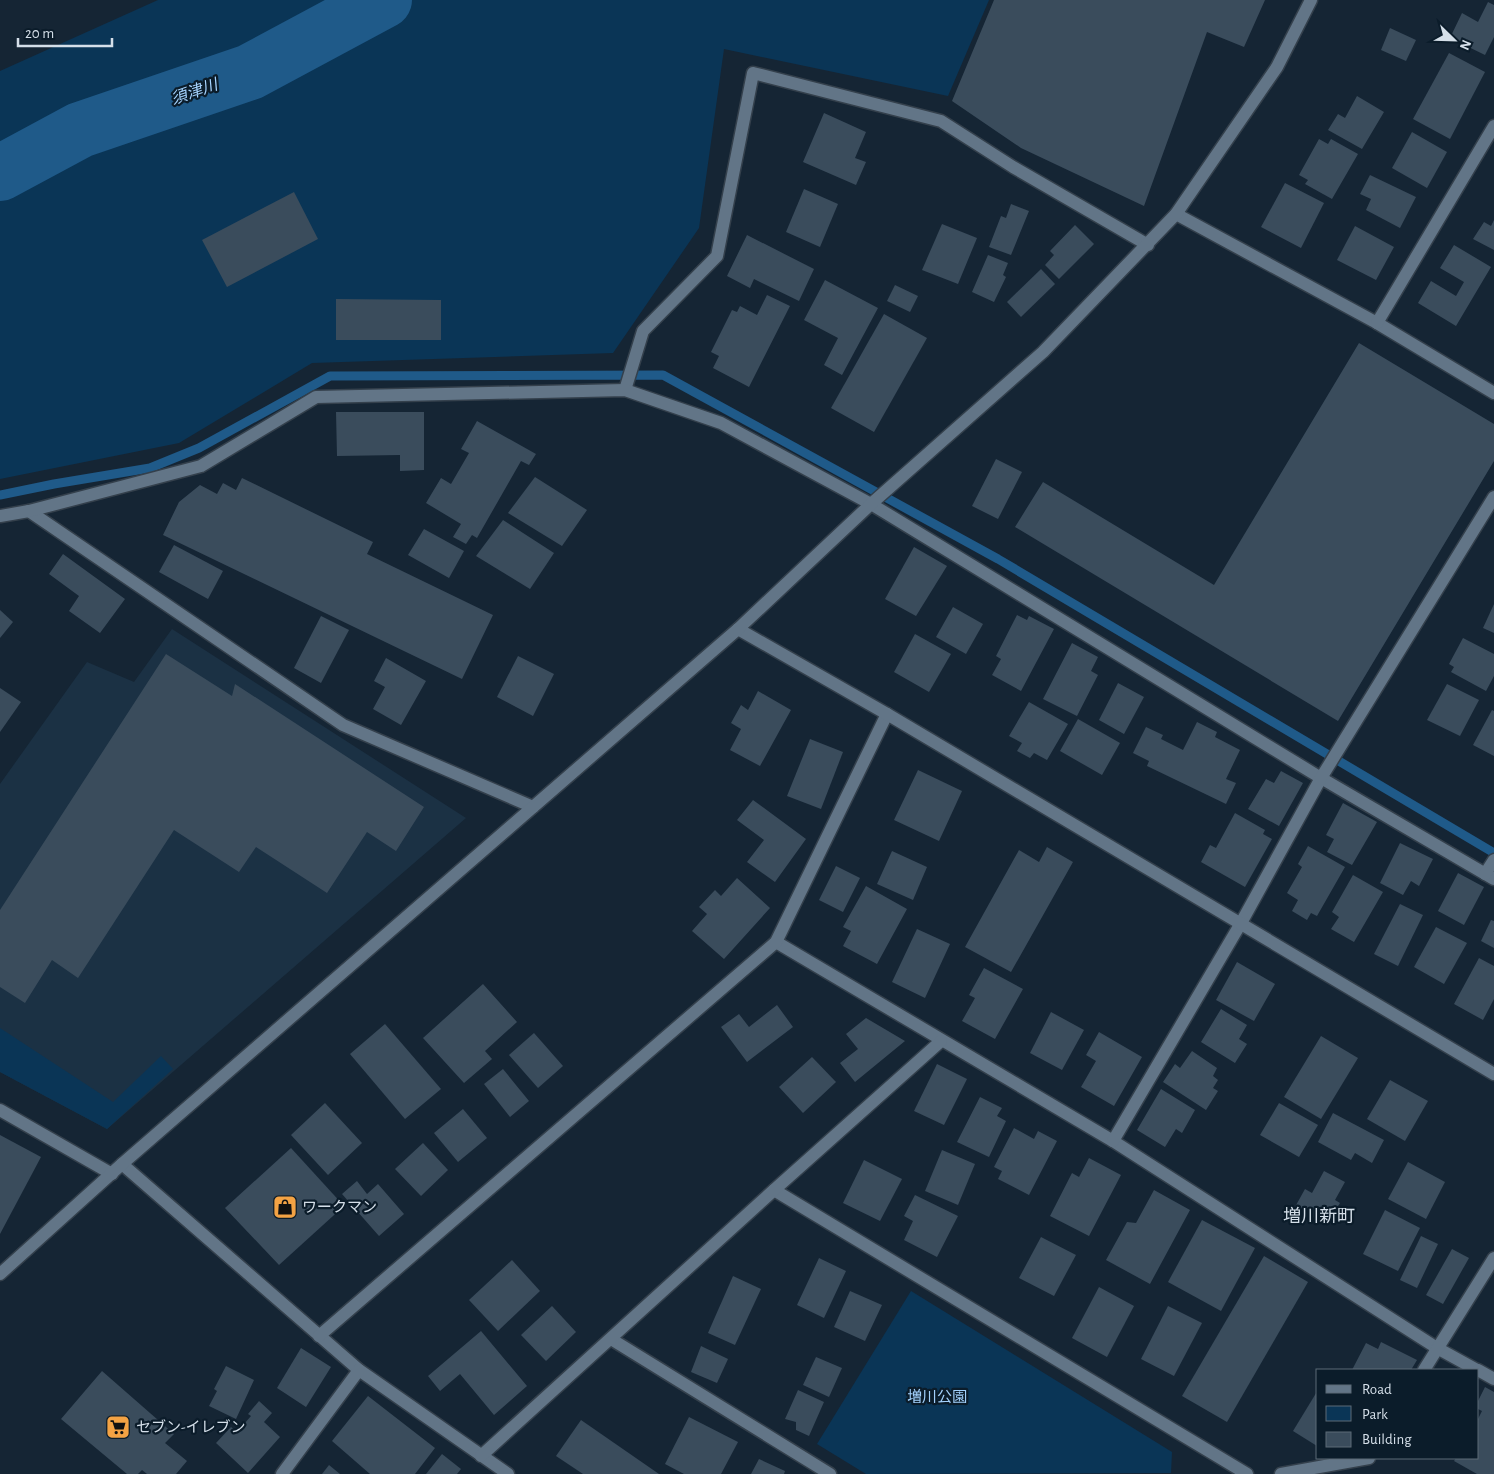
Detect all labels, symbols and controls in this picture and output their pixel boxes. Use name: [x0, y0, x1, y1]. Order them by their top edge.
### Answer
scale bar: [18, 15, 111, 47]
north arrow: [1429, 15, 1479, 65]
text: 20 m: [25, 26, 54, 41]
text: N: [1457, 37, 1473, 52]
water label: 須津川: [169, 75, 222, 107]
shop icon: ワークマン: [272, 1194, 298, 1220]
place label: ワークマン: [302, 1199, 377, 1215]
district label: 増川新町: [1283, 1206, 1355, 1226]
legend: [1316, 1369, 1479, 1459]
text: Road: [1362, 1382, 1392, 1397]
park label: 増川公園: [907, 1388, 967, 1405]
text: Park: [1362, 1407, 1388, 1422]
supermarket icon: セブン-イレブン: [105, 1414, 131, 1440]
place label: セブン-イレブン: [136, 1419, 246, 1435]
text: Building: [1362, 1432, 1412, 1447]

